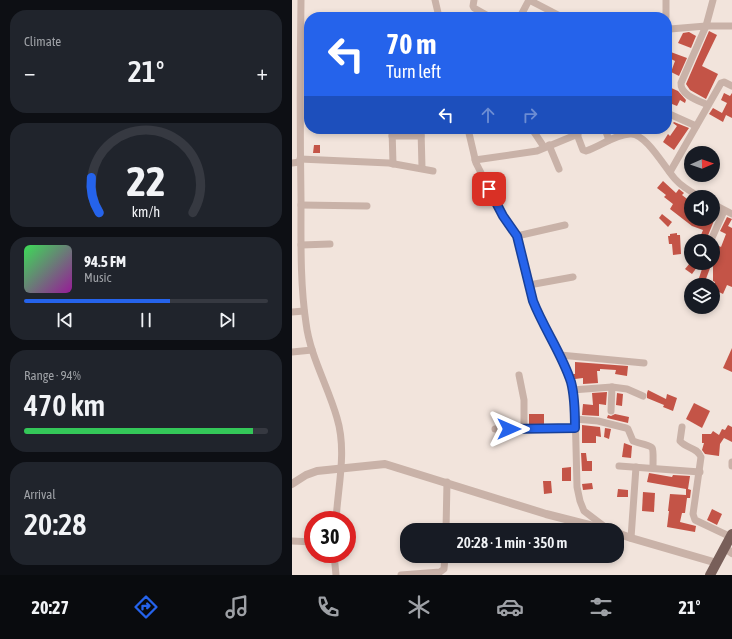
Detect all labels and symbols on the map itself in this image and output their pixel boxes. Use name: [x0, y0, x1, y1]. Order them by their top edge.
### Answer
north arrow: [684, 146, 720, 182]
pin: [472, 172, 506, 206]
position arrow: [488, 408, 530, 450]
speed limit sign: 30: [304, 511, 356, 563]

